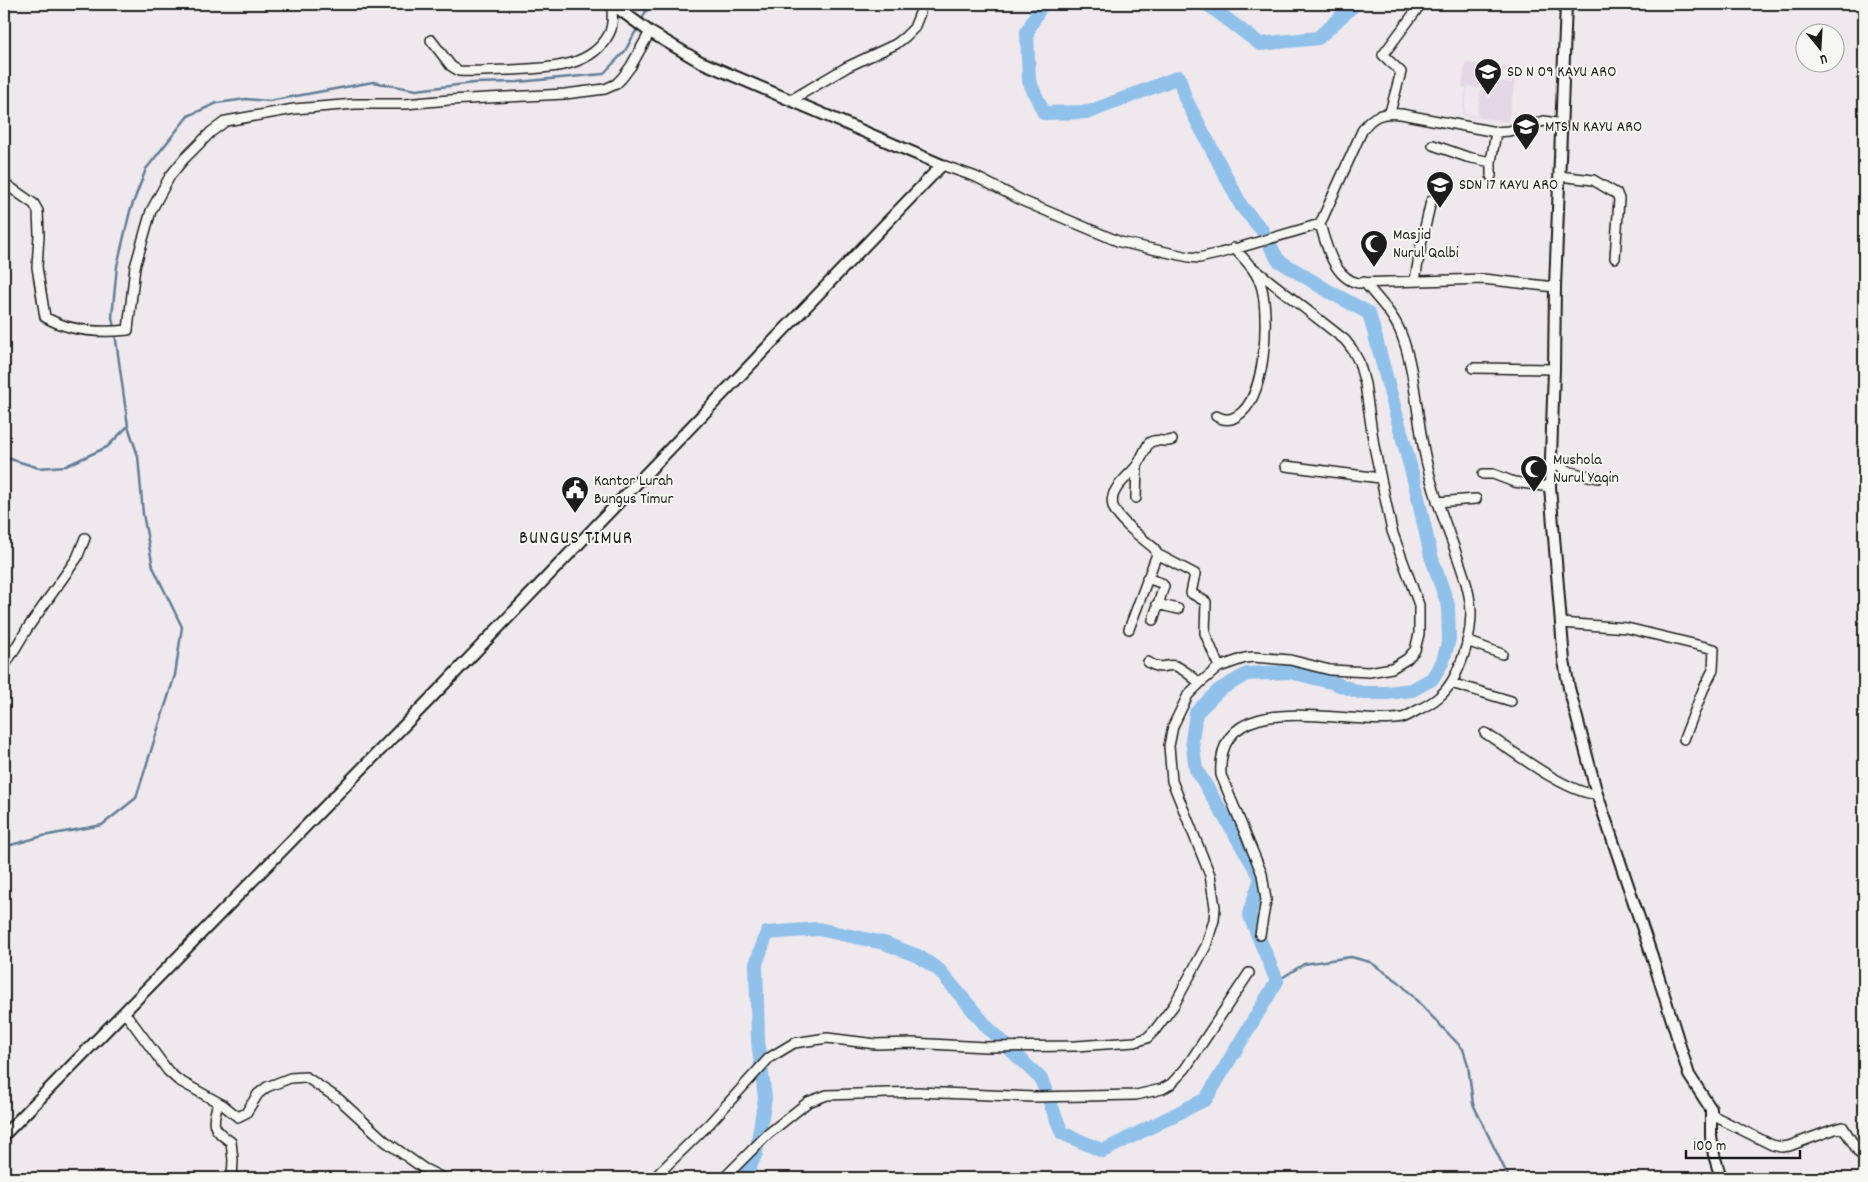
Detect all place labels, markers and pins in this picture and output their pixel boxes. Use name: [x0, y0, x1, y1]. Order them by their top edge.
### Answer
school or university icon: SD N 09 KAYU ARO: [1473, 57, 1503, 96]
place label: SD N 09 KAYU ARO: [1507, 61, 1616, 84]
school or university icon: MTS N KAYU ARO: [1511, 112, 1541, 151]
place label: MTS N KAYU ARO: [1545, 116, 1642, 139]
school or university icon: SDN 17 KAYU ARO: [1425, 170, 1455, 209]
place label: SDN 17 KAYU ARO: [1459, 174, 1558, 197]
place label: Masjid Nurul Qalbi: [1393, 224, 1459, 265]
mosque icon: Masjid Nurul Qalbi: [1359, 229, 1389, 268]
place label: Mushola Nurul Yaqin: [1553, 449, 1619, 490]
mosque icon: Mushola Nurul Yaqin: [1519, 454, 1549, 493]
place label: Kantor Lurah Bungus Timur: [594, 470, 673, 511]
public building icon: Kantor Lurah Bungus Timur: [560, 475, 590, 514]

